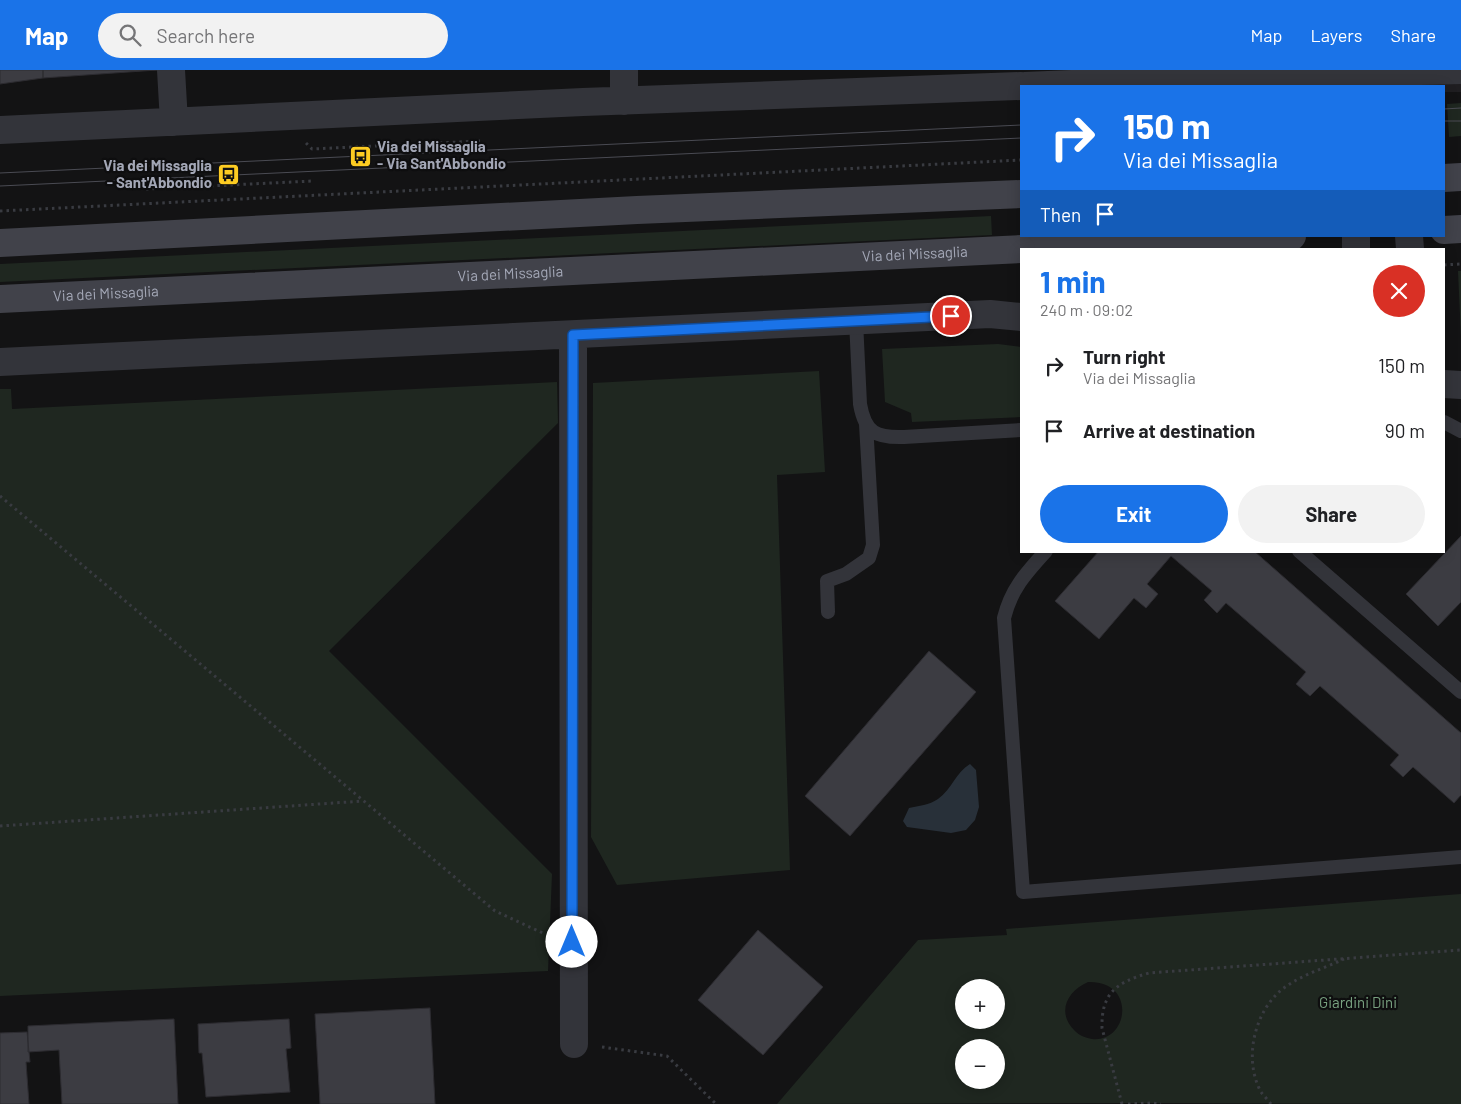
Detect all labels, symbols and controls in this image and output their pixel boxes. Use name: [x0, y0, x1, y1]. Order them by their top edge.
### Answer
search box: [98, 13, 448, 58]
text: Map: [25, 21, 68, 50]
icon: search: [116, 21, 144, 49]
text: Search here: [156, 24, 255, 47]
text: Map: [1250, 24, 1282, 46]
text: Layers: [1310, 24, 1363, 46]
text: Share: [1391, 24, 1436, 46]
text: 150 m: [1123, 104, 1210, 146]
icon: right: [1040, 105, 1105, 170]
place label: Via dei Missaglia - Via Sant'Abbondio: [377, 137, 506, 172]
bus stop icon: Via dei Missaglia - Via Sant'Abbondio: [349, 144, 373, 168]
text: Via dei Missaglia: [1123, 146, 1278, 172]
place label: Via dei Missaglia - Sant'Abbondio: [103, 156, 212, 191]
bus stop icon: Via dei Missaglia - Sant'Abbondio: [216, 163, 240, 187]
icon: arrive: [1091, 200, 1119, 228]
text: Then: [1040, 203, 1081, 226]
street label: Via dei Missaglia: [862, 242, 968, 265]
street label: Via dei Missaglia: [457, 261, 564, 285]
text: 1 min: [1040, 263, 1106, 299]
button: close: [1373, 265, 1425, 317]
street label: Via dei Missaglia: [53, 281, 159, 304]
pin: [930, 295, 972, 337]
text: 240 m · 09:02: [1040, 300, 1133, 319]
icon: arrive: [937, 302, 965, 330]
text: Turn right: [1083, 345, 1165, 368]
icon: right: [1040, 352, 1068, 380]
text: 150 m: [1378, 354, 1425, 377]
text: Via dei Missaglia: [1083, 368, 1196, 387]
icon: arrive: [1040, 417, 1068, 445]
text: Arrive at destination: [1083, 419, 1255, 442]
text: 90 m: [1385, 419, 1425, 442]
button: Exit: [1040, 485, 1228, 543]
button: Share: [1238, 485, 1425, 543]
position arrow: [545, 915, 597, 967]
map controls: [955, 979, 1005, 1089]
button: +: [955, 979, 1005, 1029]
park label: Giardini Dini: [1319, 993, 1397, 1011]
button: −: [955, 1039, 1005, 1089]

